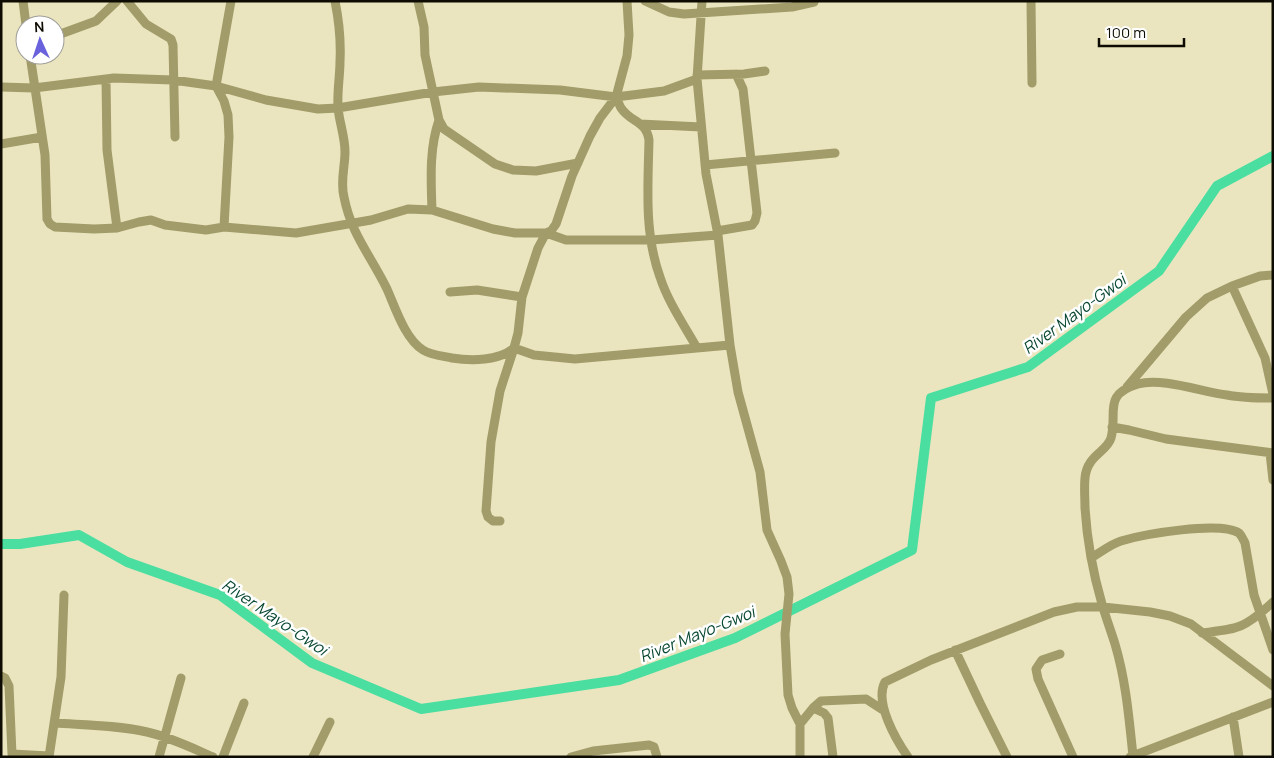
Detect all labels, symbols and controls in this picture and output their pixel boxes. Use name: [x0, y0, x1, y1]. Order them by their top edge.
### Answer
north arrow: [15, 15, 65, 65]
scale bar: [1099, 15, 1184, 47]
text: N: [34, 17, 45, 36]
text: 100 m: [1106, 22, 1146, 43]
water label: River Mayo-Gwoi: [1018, 268, 1132, 359]
water label: River Mayo-Gwoi: [218, 574, 334, 662]
water label: River Mayo-Gwoi: [636, 600, 760, 667]

